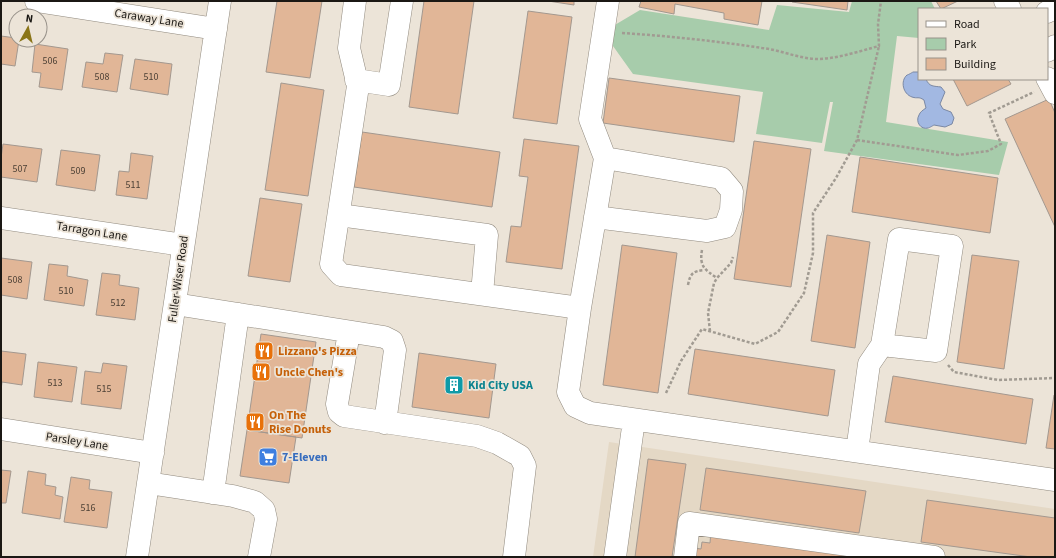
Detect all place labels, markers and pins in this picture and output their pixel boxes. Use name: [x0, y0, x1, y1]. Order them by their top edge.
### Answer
restaurant icon: Lizzano's Pizza: [253, 340, 275, 362]
place label: Lizzano's Pizza: [278, 343, 357, 360]
restaurant icon: Uncle Chen's: [250, 361, 272, 383]
place label: Uncle Chen's: [275, 364, 343, 381]
building icon: Kid City USA: [443, 374, 465, 396]
place label: Kid City USA: [468, 377, 533, 394]
place label: On The Rise Donuts: [269, 407, 331, 438]
restaurant icon: On The Rise Donuts: [244, 411, 266, 433]
supermarket icon: 7-Eleven: [257, 446, 279, 468]
place label: 7-Eleven: [282, 449, 328, 466]

